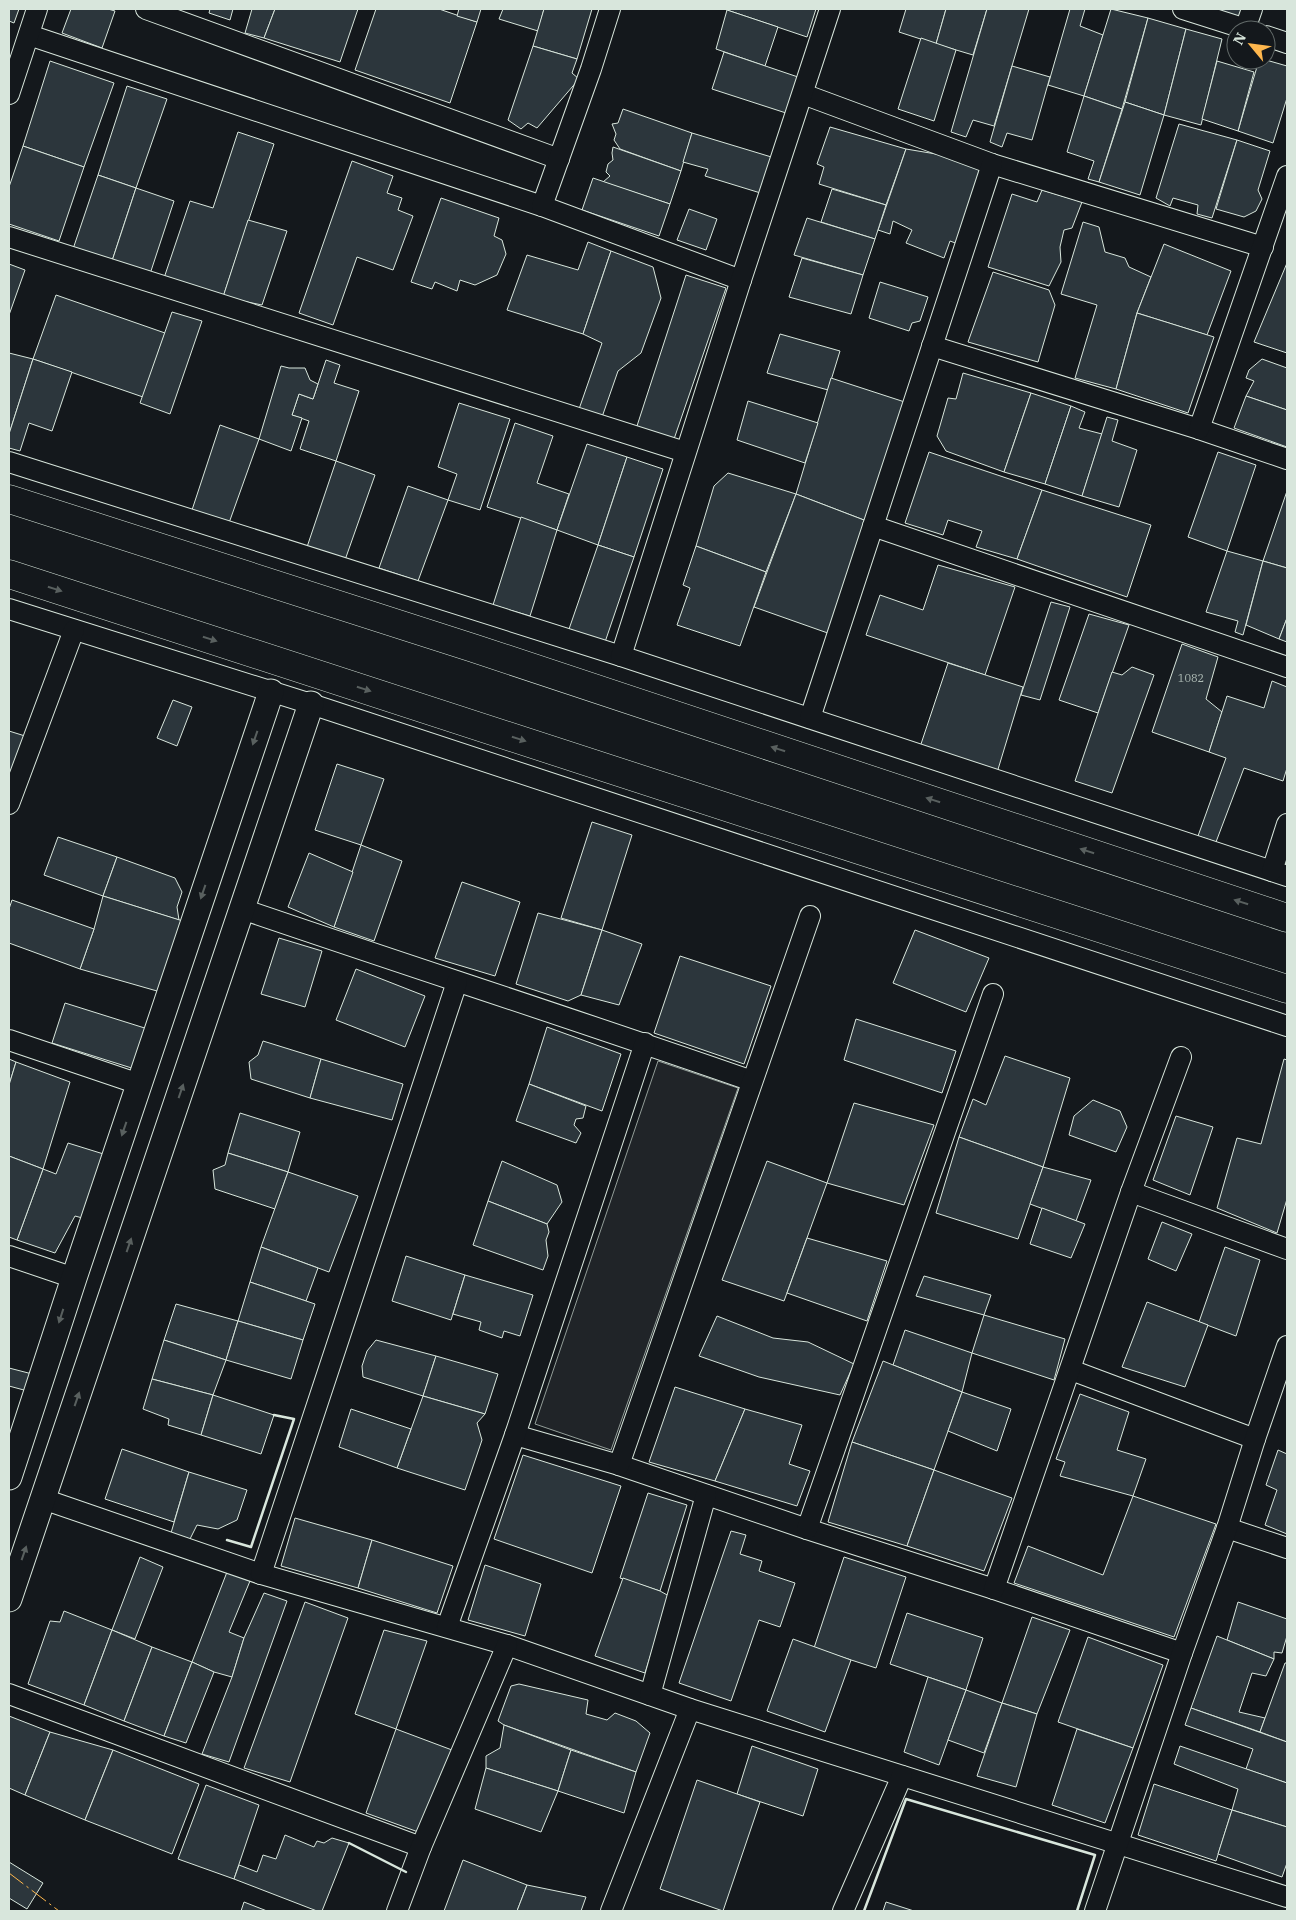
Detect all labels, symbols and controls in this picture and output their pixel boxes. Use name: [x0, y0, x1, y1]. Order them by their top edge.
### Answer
north arrow: [1226, 20, 1276, 70]
text: N: [1229, 29, 1250, 48]
one-way arrow: [48, 585, 63, 593]
one-way arrow: [202, 636, 217, 643]
house number: 1082: [1178, 671, 1204, 685]
one-way arrow: [357, 686, 372, 694]
one-way arrow: [251, 731, 259, 746]
one-way arrow: [511, 736, 526, 744]
one-way arrow: [771, 745, 786, 752]
one-way arrow: [925, 796, 940, 803]
one-way arrow: [1079, 847, 1094, 854]
one-way arrow: [199, 885, 207, 900]
one-way arrow: [1233, 898, 1248, 906]
one-way arrow: [177, 1084, 185, 1099]
one-way arrow: [119, 1122, 127, 1137]
one-way arrow: [125, 1238, 133, 1253]
one-way arrow: [57, 1309, 64, 1324]
one-way arrow: [73, 1392, 81, 1407]
one-way arrow: [21, 1546, 29, 1561]

